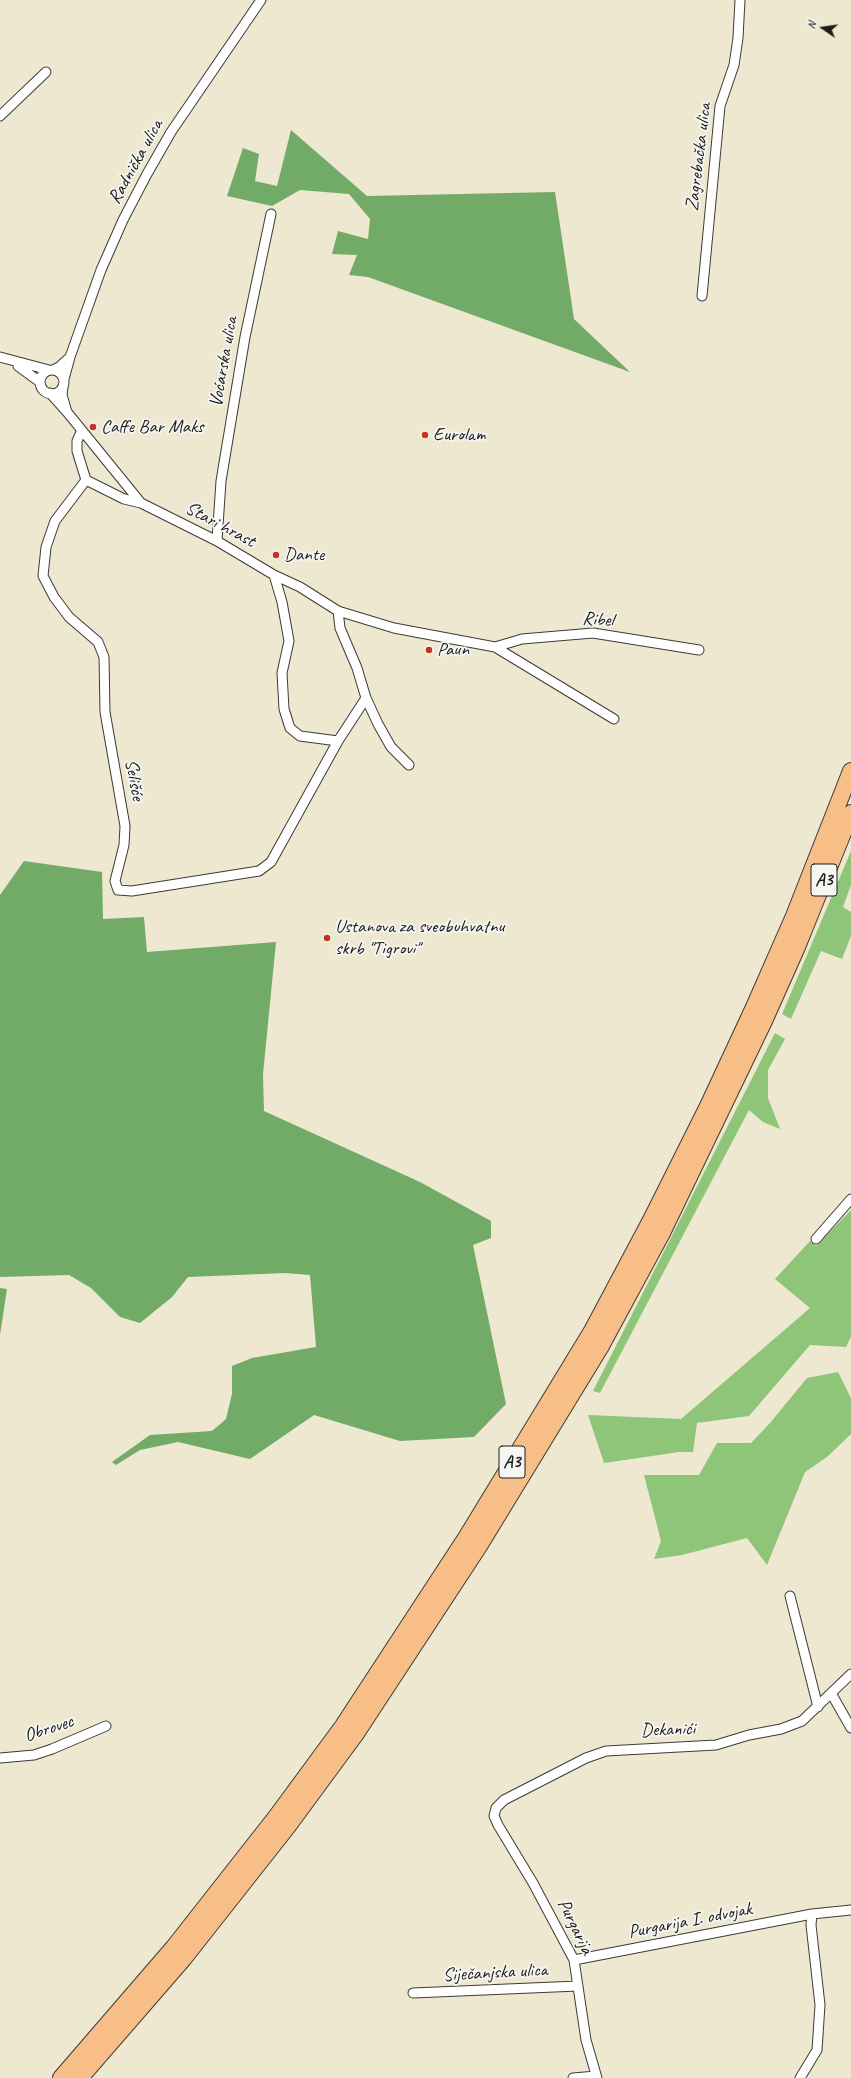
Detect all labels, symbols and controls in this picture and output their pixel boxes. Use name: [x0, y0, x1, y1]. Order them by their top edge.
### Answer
north arrow: [803, 8, 843, 48]
text: N: [804, 20, 819, 30]
street label: Zagrebačka ulica: [681, 102, 717, 212]
street label: Radnička ulica: [104, 116, 168, 208]
street label: Voćarska ulica: [205, 315, 243, 409]
place label: Caffe Bar Maks: [101, 416, 204, 438]
marker: Caffe Bar Maks: [88, 422, 98, 432]
place label: Eurolam: [433, 424, 485, 446]
marker: Eurolam: [420, 430, 430, 440]
street label: Stari hrast: [181, 497, 259, 553]
place label: Dante: [284, 544, 324, 566]
marker: Dante: [271, 550, 281, 560]
street label: Ribel: [582, 608, 614, 632]
place label: Paun: [437, 639, 469, 661]
marker: Paun: [424, 645, 434, 655]
street label: Selišće: [119, 758, 149, 802]
road number: A3: [811, 864, 837, 896]
place label: Ustanova za sveobuhvatnu skrb "Tigrovi": [335, 916, 504, 960]
marker: Ustanova za sveobuhvatnu skrb "Tigrovi": [322, 933, 332, 943]
road number: A3: [499, 1446, 525, 1478]
street label: Obrovec: [21, 1710, 77, 1748]
street label: Dekanići: [640, 1718, 696, 1742]
street label: Purgarija: [552, 1895, 598, 1959]
street label: Purgarija I. odvojak: [626, 1898, 754, 1944]
street label: Siječanjska ulica: [442, 1959, 548, 1987]

